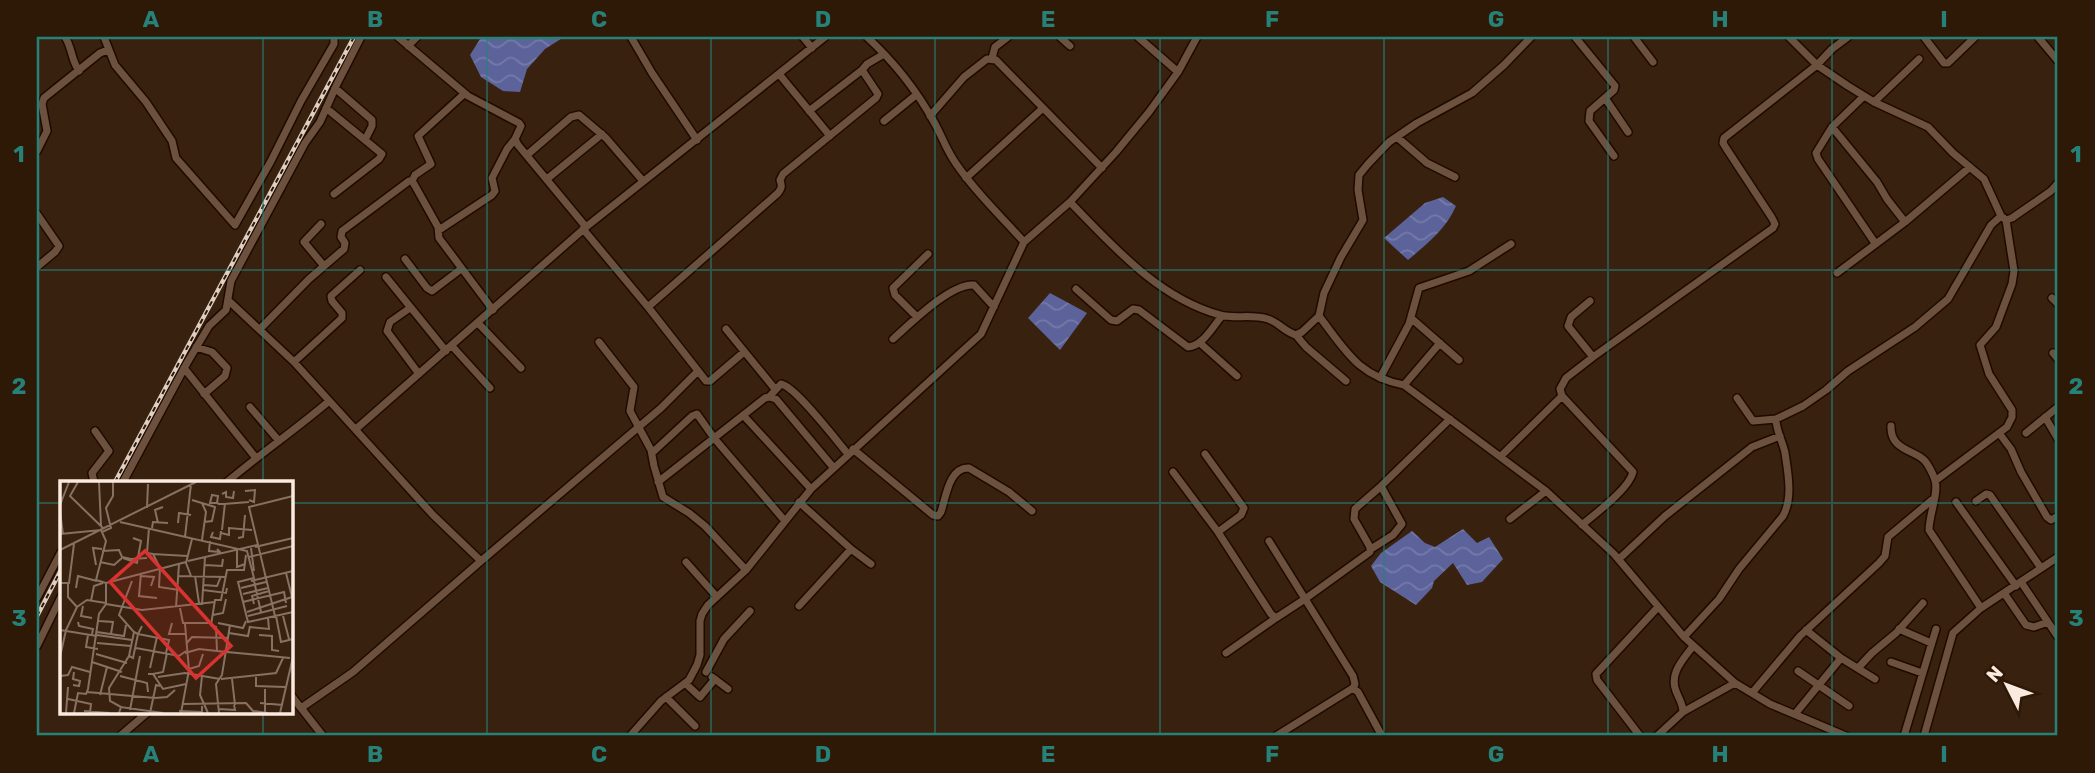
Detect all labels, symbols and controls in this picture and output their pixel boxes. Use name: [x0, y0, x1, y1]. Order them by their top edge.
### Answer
text: A: [143, 5, 160, 33]
text: B: [367, 5, 383, 33]
text: C: [591, 5, 607, 33]
text: D: [815, 5, 831, 33]
text: E: [1041, 5, 1055, 33]
text: F: [1265, 5, 1279, 33]
text: G: [1488, 5, 1504, 33]
text: H: [1711, 5, 1729, 33]
text: I: [1940, 5, 1948, 33]
text: 1: [13, 140, 25, 168]
text: 1: [2070, 140, 2082, 168]
text: 2: [12, 372, 26, 400]
text: 2: [2069, 372, 2083, 400]
inset map: [60, 481, 292, 714]
text: 3: [11, 604, 27, 632]
text: 3: [2068, 604, 2084, 632]
north arrow: [1972, 650, 2042, 720]
text: N: [1982, 661, 2008, 687]
text: A: [143, 740, 160, 768]
text: B: [367, 740, 383, 768]
text: C: [591, 740, 607, 768]
text: D: [815, 740, 831, 768]
text: E: [1041, 740, 1055, 768]
text: F: [1265, 740, 1279, 768]
text: G: [1488, 740, 1504, 768]
text: H: [1711, 740, 1729, 768]
text: I: [1940, 740, 1948, 768]

